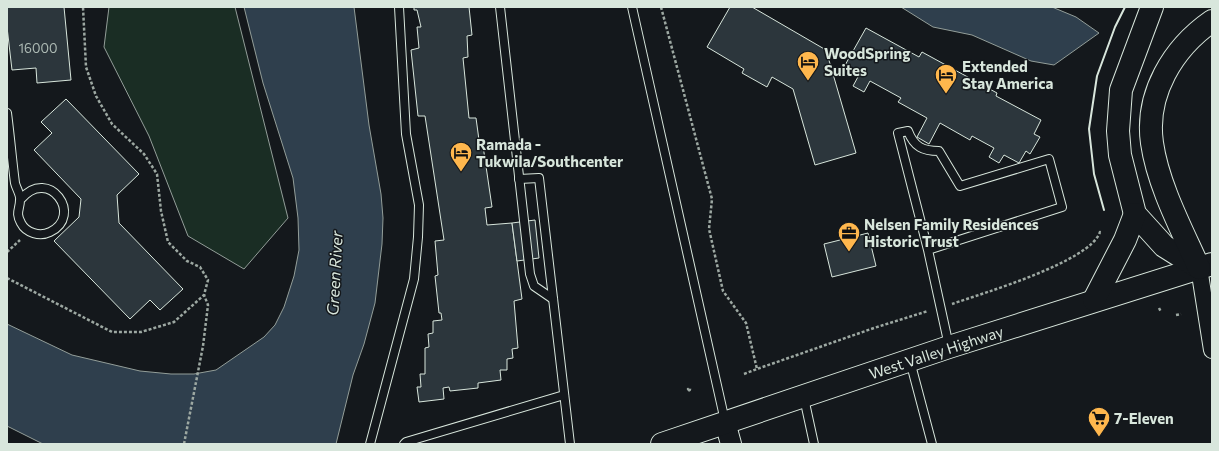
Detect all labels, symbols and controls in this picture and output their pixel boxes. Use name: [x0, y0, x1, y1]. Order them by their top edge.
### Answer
house number: 16000: [19, 40, 57, 56]
place label: WoodSpring Suites: [824, 44, 911, 79]
hotel icon: WoodSpring Suites: [795, 49, 821, 82]
place label: Extended Stay America: [962, 57, 1053, 92]
hotel icon: Extended Stay America: [933, 62, 959, 95]
place label: Ramada - Tukwila/Southcenter: [476, 135, 623, 170]
hotel icon: Ramada - Tukwila/Southcenter: [448, 140, 474, 173]
place label: Nelsen Family Residences Historic Trust: [864, 215, 1039, 250]
office icon: Nelsen Family Residences Historic Trust: [836, 220, 862, 253]
water label: Green River: [322, 230, 346, 316]
street label: West Valley Highway: [867, 322, 1006, 382]
supermarket icon: 7-Eleven: [1086, 405, 1112, 438]
place label: 7-Eleven: [1114, 409, 1174, 427]

